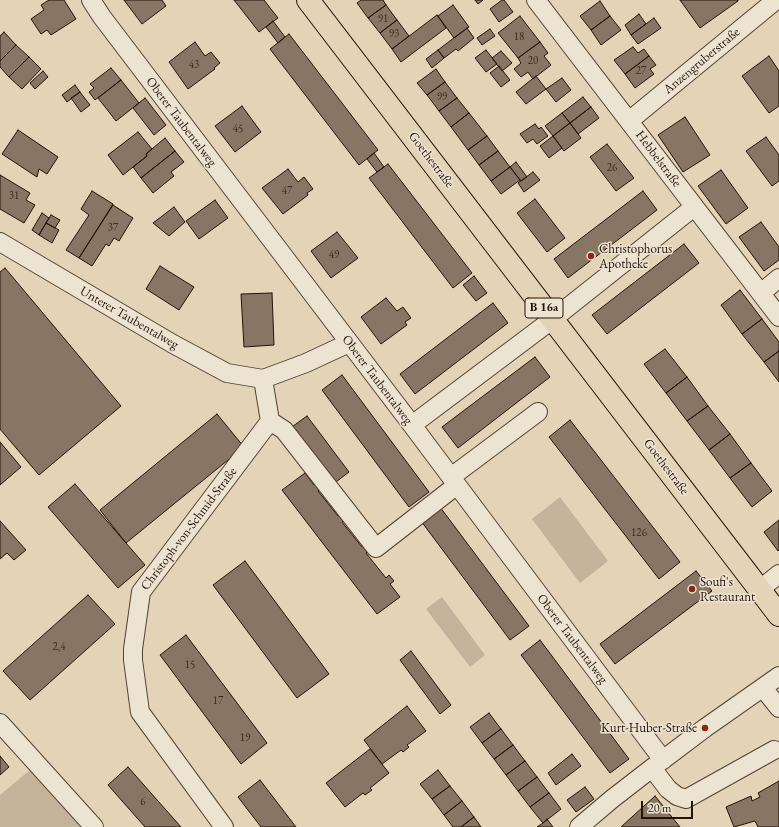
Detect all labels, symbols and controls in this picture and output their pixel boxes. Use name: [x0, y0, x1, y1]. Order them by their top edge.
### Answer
house number: 91: [378, 12, 388, 26]
street label: Anzengruberstraße: [661, 24, 743, 98]
house number: 93: [389, 27, 399, 41]
house number: 18: [514, 30, 524, 44]
house number: 20: [528, 54, 538, 68]
house number: 43: [189, 58, 199, 72]
house number: 27: [636, 64, 646, 78]
street label: Oberer Taubentalweg: [142, 74, 220, 170]
house number: 99: [437, 90, 447, 104]
house number: 45: [233, 122, 243, 136]
street label: Hebbelstraße: [632, 128, 684, 190]
street label: Goethestraße: [405, 129, 457, 191]
house number: 26: [607, 161, 617, 175]
house number: 47: [282, 184, 292, 198]
house number: 31: [9, 189, 19, 203]
house number: 37: [108, 221, 118, 235]
place label: Christophorus Apotheke: [599, 241, 672, 272]
house number: 49: [329, 248, 339, 262]
marker: Christophorus Apotheke: [586, 251, 596, 261]
street label: Unterer Taubentalweg: [77, 283, 181, 353]
road number: B 16a: [525, 298, 563, 318]
street label: Oberer Taubentalweg: [338, 332, 416, 428]
street label: Goethestraße: [640, 436, 692, 498]
street label: Christoph-von-Schmid-Straße: [138, 464, 240, 594]
house number: 126: [631, 526, 647, 540]
place label: Soufi's Restaurant: [700, 574, 755, 605]
marker: Soufi's Restaurant: [687, 584, 697, 594]
street label: Oberer Taubentalweg: [533, 591, 611, 687]
house number: 2,4: [52, 640, 66, 654]
house number: 15: [185, 658, 195, 672]
house number: 17: [213, 694, 223, 708]
place label: Kurt-Huber-Straße: [601, 720, 697, 736]
marker: Kurt-Huber-Straße: [700, 723, 710, 733]
house number: 19: [240, 731, 250, 745]
scale bar: [643, 793, 695, 819]
house number: 6: [140, 795, 146, 809]
text: 20 m: [648, 800, 671, 816]

